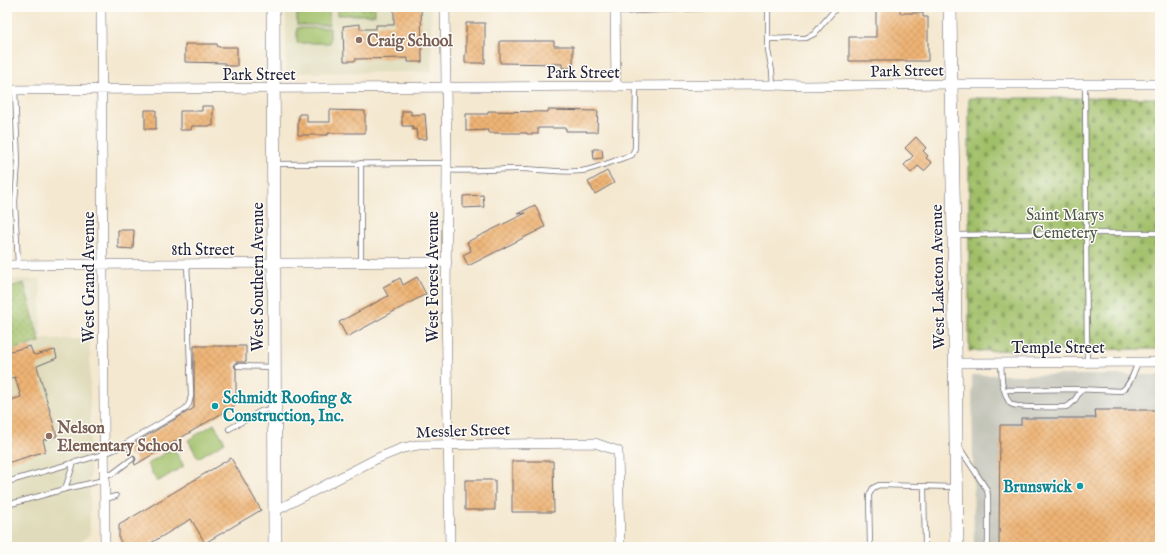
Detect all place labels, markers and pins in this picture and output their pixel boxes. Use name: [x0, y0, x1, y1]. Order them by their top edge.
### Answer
place label: Craig School: [367, 32, 453, 52]
marker: Craig School: [354, 35, 364, 45]
place label: Schmidt Roofing & Construction, Inc.: [223, 389, 352, 427]
marker: Schmidt Roofing & Construction, Inc.: [210, 401, 220, 411]
place label: Nelson Elementary School: [56, 419, 183, 457]
marker: Nelson Elementary School: [44, 431, 54, 441]
place label: Brunswick: [1003, 478, 1072, 498]
marker: Brunswick: [1075, 481, 1085, 491]

